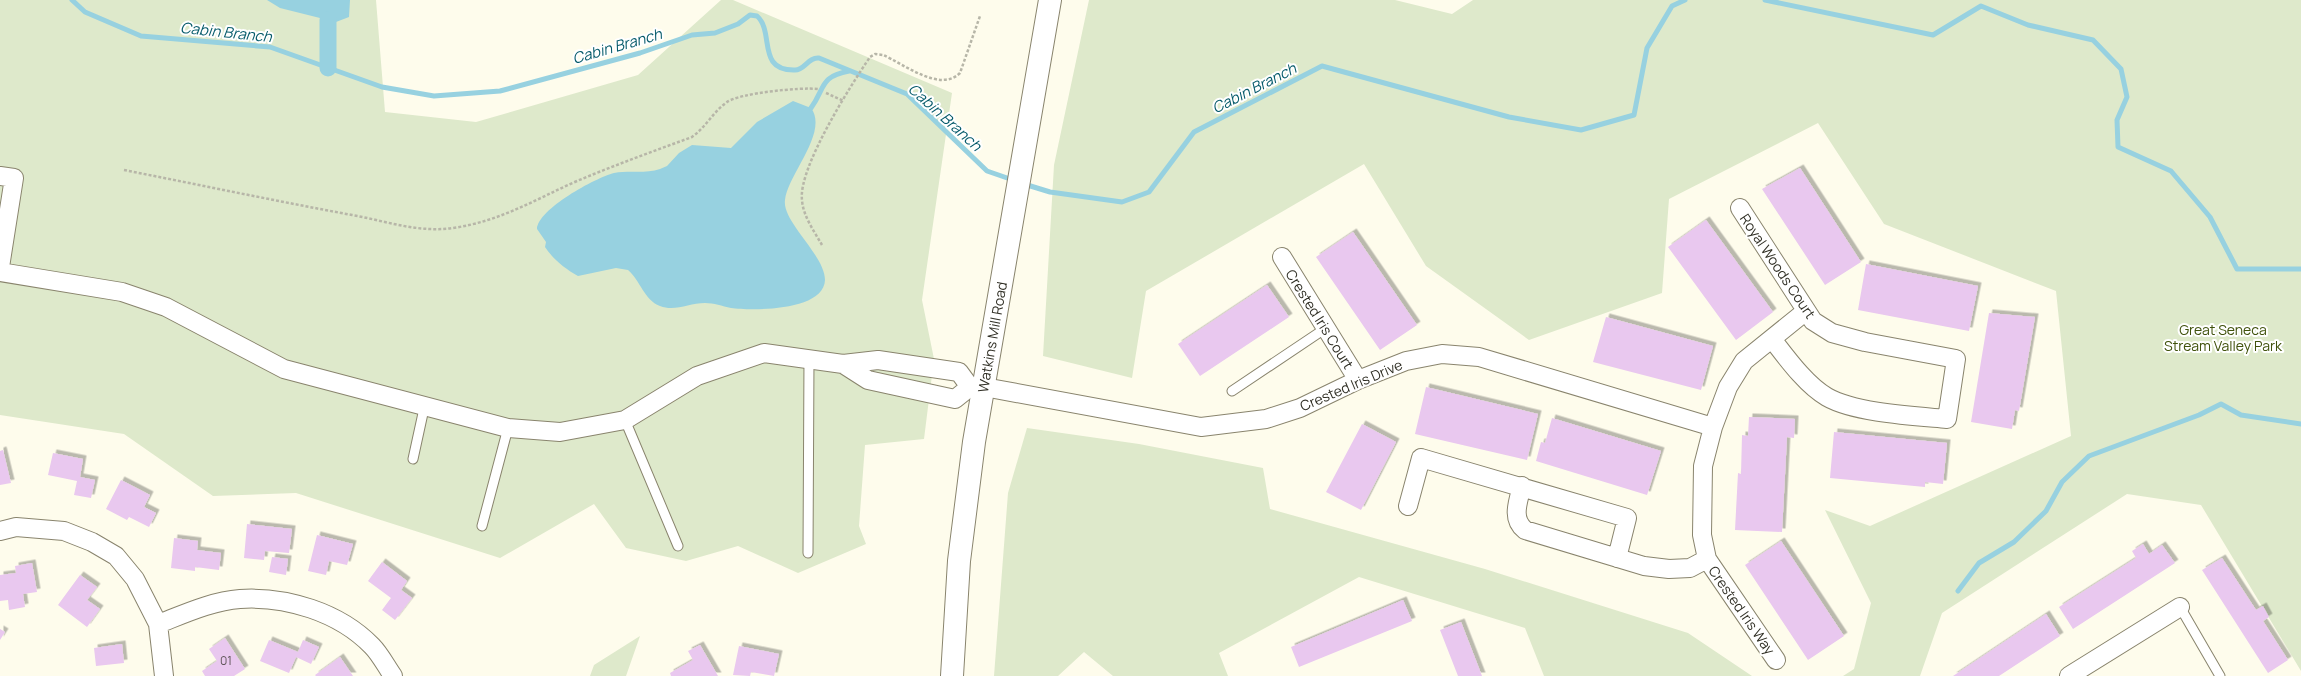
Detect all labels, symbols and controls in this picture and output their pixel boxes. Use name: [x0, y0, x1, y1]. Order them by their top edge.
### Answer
water label: Cabin Branch: [179, 17, 274, 47]
water label: Cabin Branch: [570, 23, 665, 69]
water label: Cabin Branch: [1208, 57, 1301, 118]
water label: Cabin Branch: [904, 78, 987, 156]
street label: Royal Woods Court: [1736, 210, 1820, 322]
street label: Crested Iris Court: [1282, 266, 1358, 373]
street label: Watkins Mill Road: [973, 280, 1011, 394]
park label: Great Seneca Stream Valley Park: [2164, 320, 2283, 355]
street label: Crested Iris Drive: [1297, 355, 1405, 415]
street label: Crested Iris Way: [1704, 562, 1780, 659]
house number: 01: [220, 652, 232, 669]

